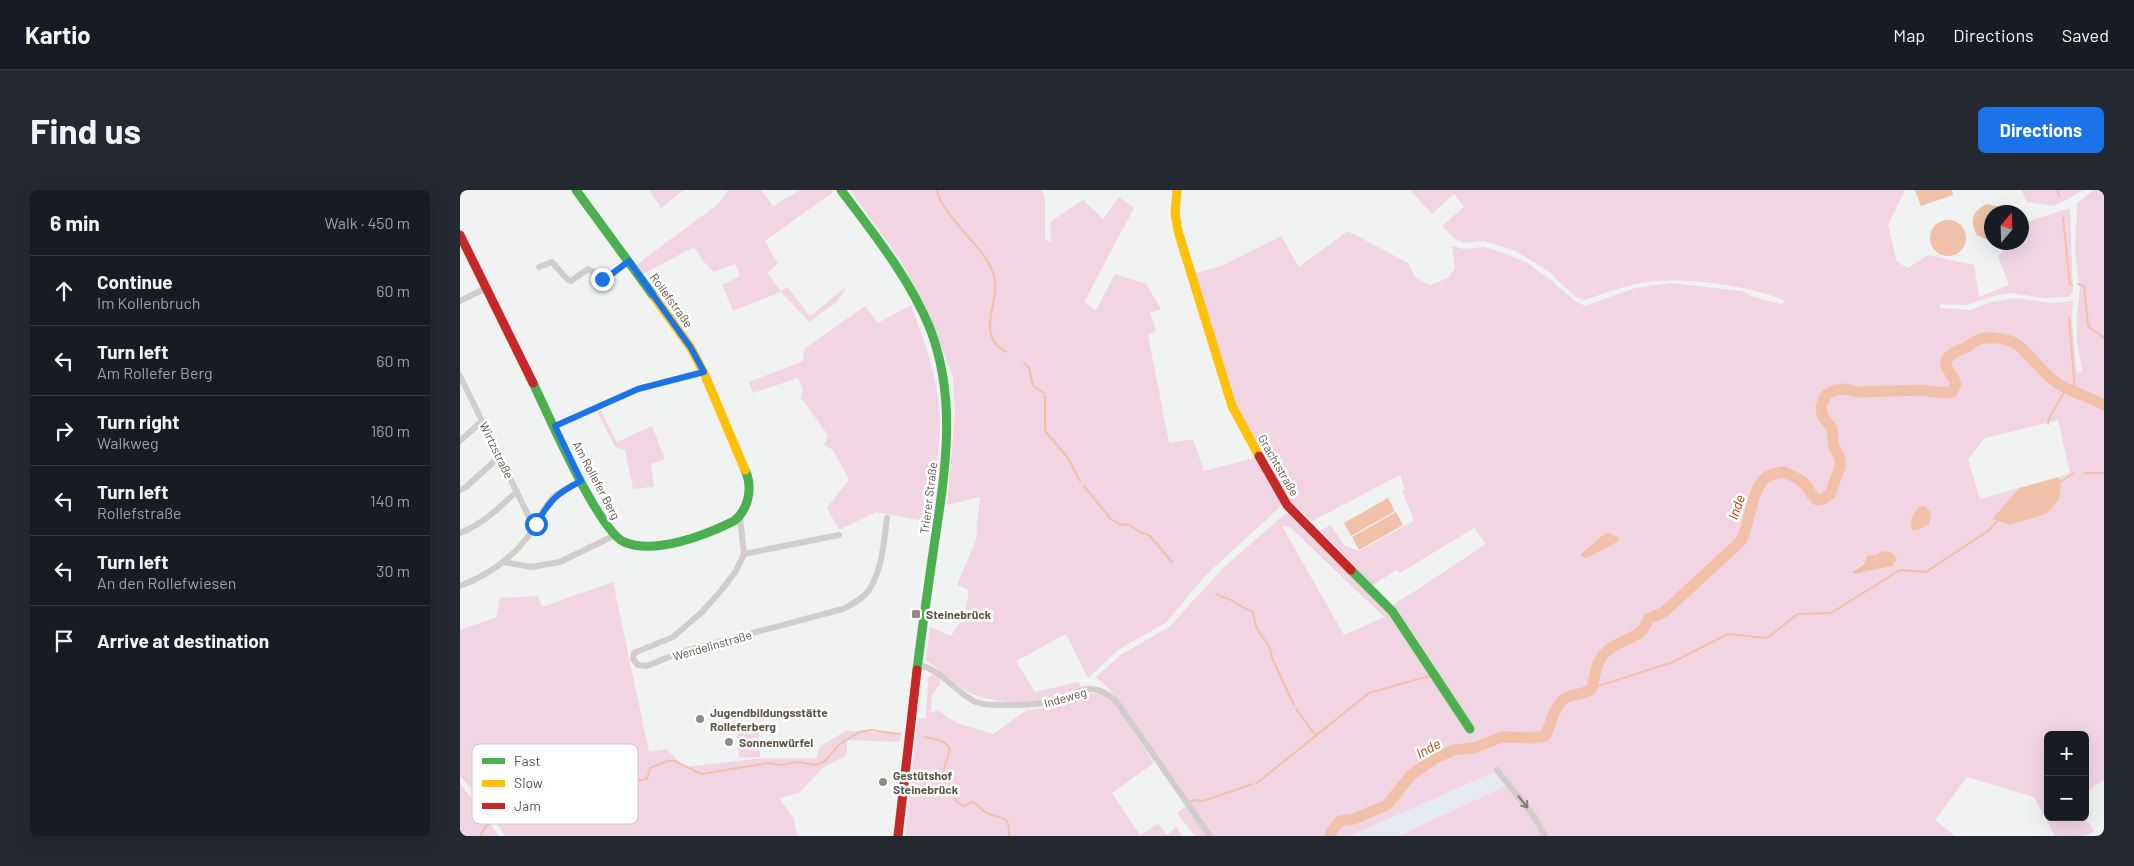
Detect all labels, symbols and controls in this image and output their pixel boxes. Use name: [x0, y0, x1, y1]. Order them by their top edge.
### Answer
text: Kartio: [25, 20, 91, 49]
text: Map: [1893, 24, 1925, 46]
text: Directions: [1953, 24, 2034, 46]
text: Saved: [2062, 24, 2109, 46]
button: Directions: [1978, 107, 2104, 153]
text: Find us: [30, 109, 141, 151]
north arrow: [1984, 205, 2029, 250]
text: 6 min: [50, 210, 100, 235]
text: Walk · 450 m: [325, 213, 410, 232]
route end: [591, 268, 614, 291]
text: Continue: [97, 270, 173, 293]
street label: Rollefstraße: [648, 270, 696, 330]
icon: ahead: [50, 277, 78, 305]
text: 60 m: [376, 281, 410, 300]
text: Im Kollenbruch: [97, 293, 200, 312]
text: Turn left: [97, 340, 168, 363]
icon: left: [50, 347, 78, 375]
text: 60 m: [376, 351, 410, 370]
text: Am Rollefer Berg: [97, 363, 213, 382]
text: Turn right: [97, 410, 179, 433]
icon: right: [50, 417, 78, 445]
street label: Wirtzstraße: [477, 419, 517, 481]
text: 160 m: [371, 421, 410, 440]
street label: Grachtstraße: [1256, 432, 1302, 498]
text: Walkweg: [97, 433, 159, 452]
street label: Am Rollefer Berg: [570, 438, 624, 522]
street label: Trierer Straße: [917, 461, 939, 535]
text: Turn left: [97, 480, 168, 503]
icon: left: [50, 487, 78, 515]
text: 140 m: [370, 491, 410, 510]
water label: Inde: [1724, 492, 1748, 522]
text: Rollefstraße: [97, 503, 182, 522]
route start: [525, 513, 548, 536]
text: Turn left: [97, 550, 168, 573]
icon: left: [50, 557, 78, 585]
text: 30 m: [376, 561, 410, 580]
text: An den Rollefwiesen: [97, 573, 236, 592]
place label: Steinebrück: [926, 607, 992, 621]
marker: Steinebrück: [910, 608, 922, 620]
icon: arrive: [50, 627, 78, 655]
street label: Wendelinstraße: [671, 627, 753, 663]
text: Arrive at destination: [97, 629, 269, 652]
street label: Indeweg: [1042, 684, 1088, 710]
place label: Jugendbildungsstätte Rolleferberg: [710, 705, 828, 733]
marker: Jugendbildungsstätte Rolleferberg: [694, 713, 706, 725]
map controls: [2044, 731, 2089, 821]
button: +: [2044, 731, 2089, 776]
place label: Sonnenwürfel: [739, 735, 813, 749]
water label: Inde: [1413, 735, 1443, 761]
marker: Sonnenwürfel: [723, 736, 735, 748]
legend: [472, 744, 638, 824]
text: Fast: [514, 752, 540, 769]
place label: Gestütshof Steinebrück: [893, 768, 959, 796]
text: Slow: [514, 774, 543, 791]
marker: Gestütshof Steinebrück: [877, 776, 889, 788]
button: −: [2044, 776, 2089, 821]
one-way arrow: [1517, 795, 1528, 808]
text: Jam: [514, 797, 541, 814]

